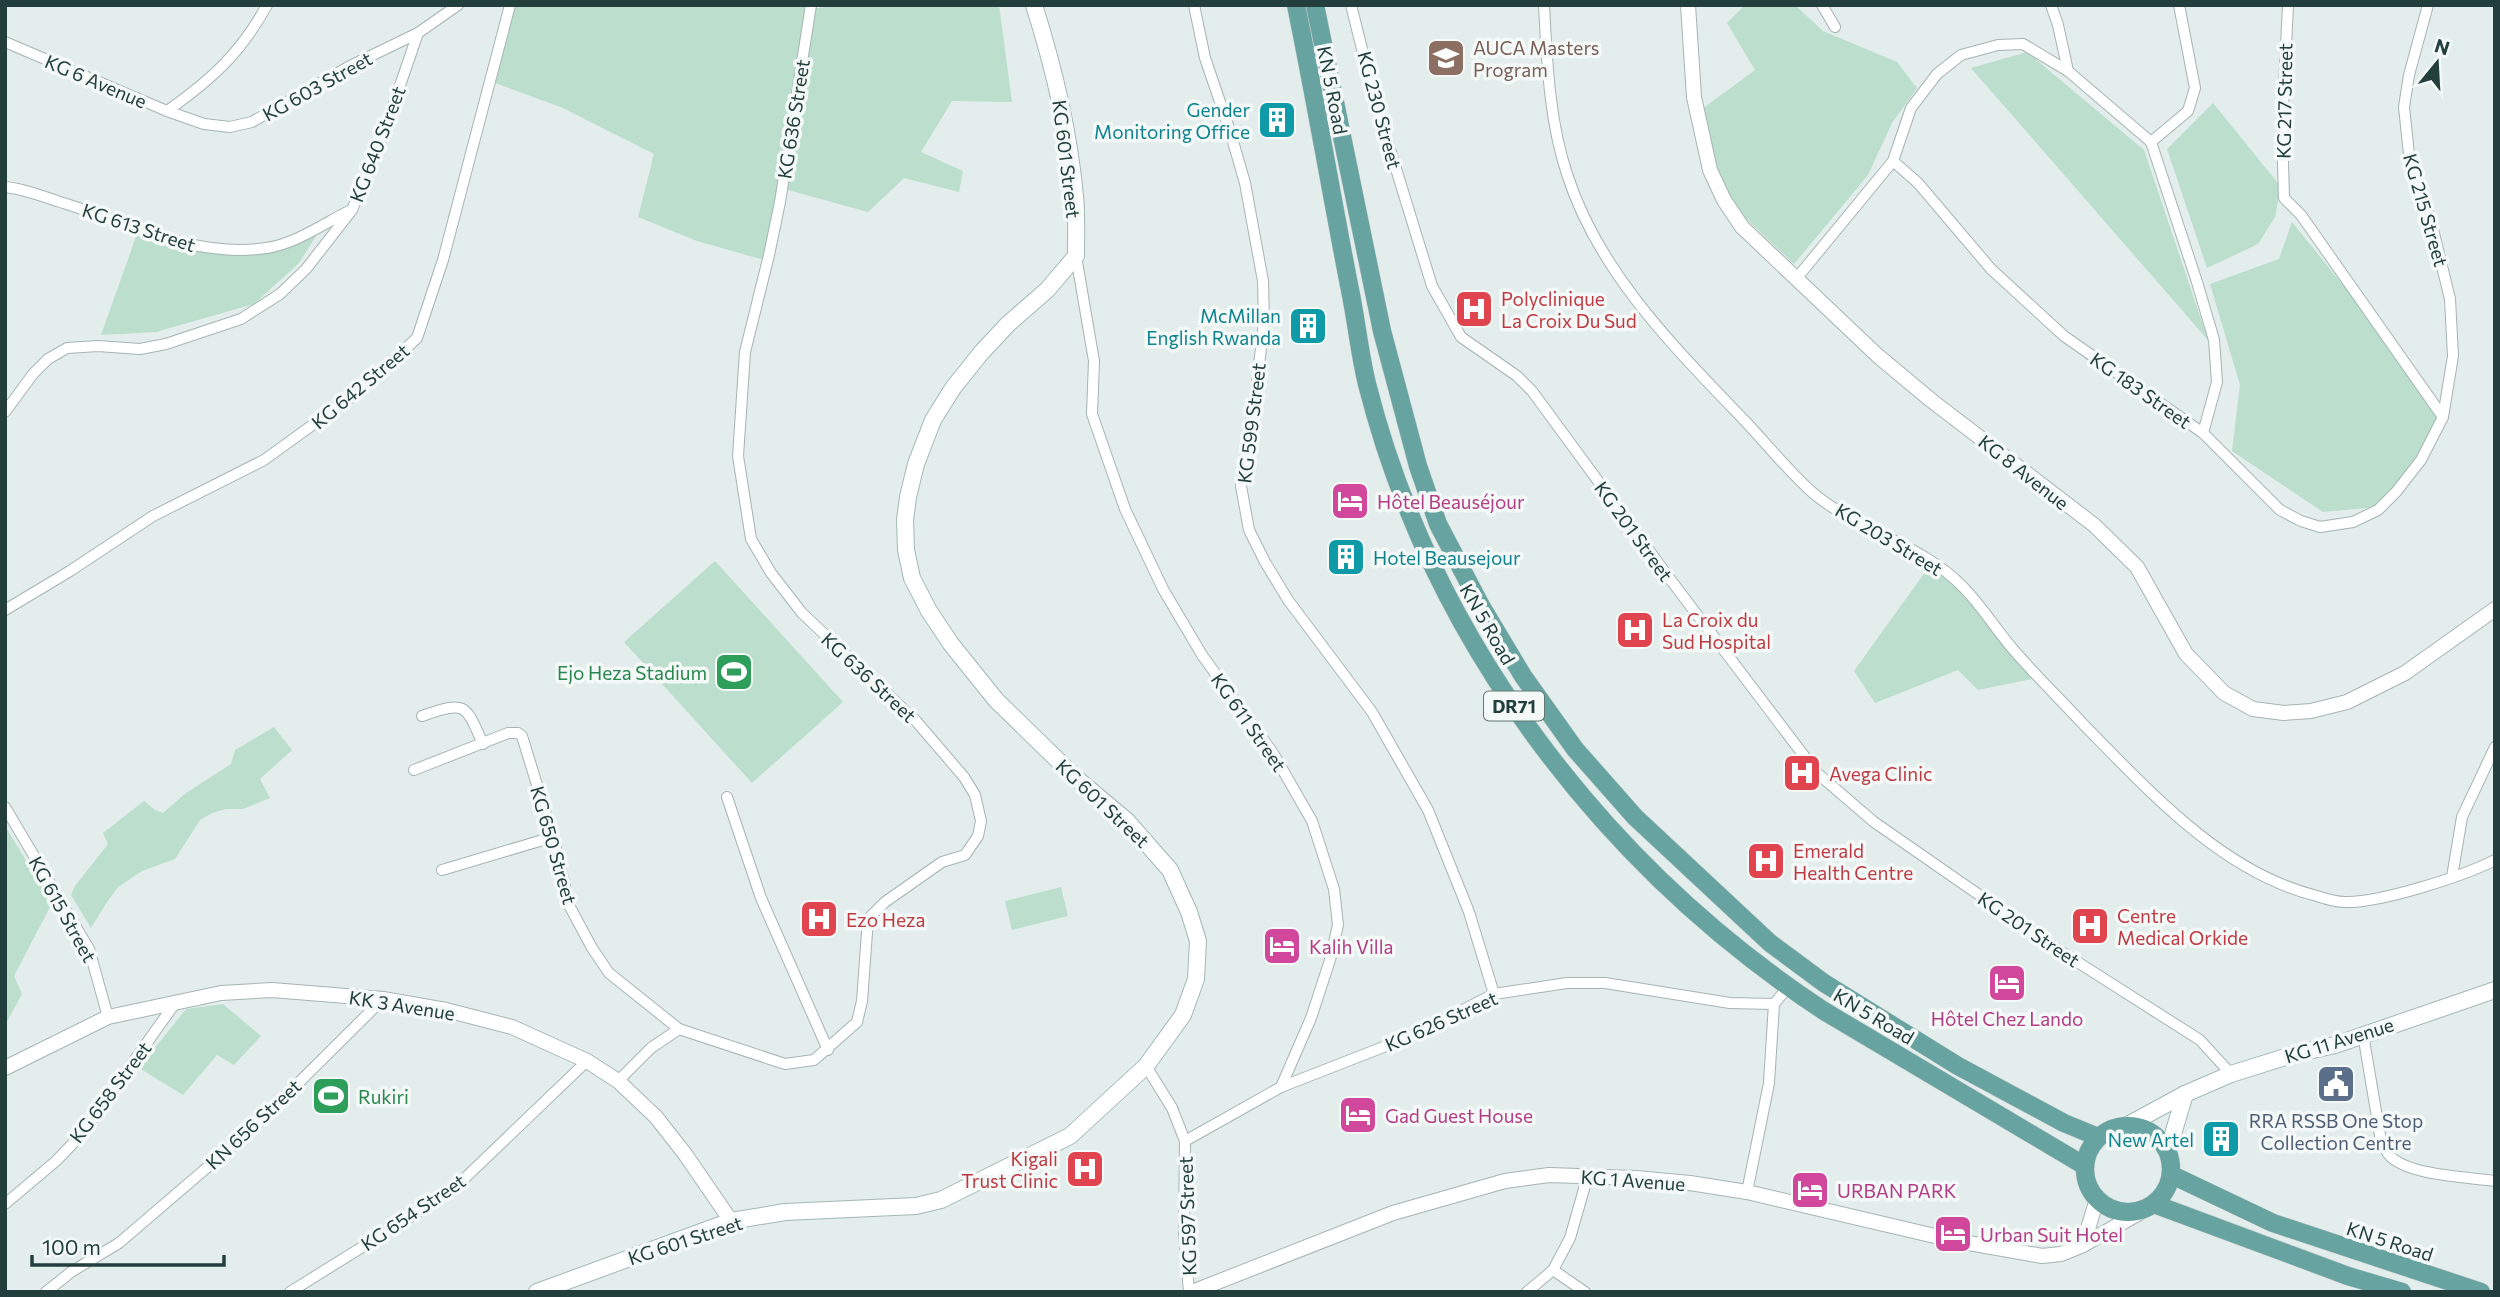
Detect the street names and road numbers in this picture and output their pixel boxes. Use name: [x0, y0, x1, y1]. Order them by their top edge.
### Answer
street label: KG 217 Street: [2271, 43, 2297, 159]
street label: KN 5 Road: [1313, 44, 1353, 136]
street label: KG 603 Street: [258, 46, 376, 126]
street label: KG 6 Avenue: [42, 49, 150, 113]
street label: KG 230 Street: [1353, 49, 1407, 172]
street label: KG 636 Street: [772, 57, 814, 180]
street label: KG 640 Street: [344, 83, 410, 205]
street label: KG 601 Street: [1048, 99, 1086, 220]
street label: KG 215 Street: [2399, 151, 2453, 269]
street label: KG 613 Street: [80, 198, 199, 256]
street label: KG 642 Street: [307, 338, 414, 433]
street label: KG 183 Street: [2086, 347, 2196, 433]
street label: KG 599 Street: [1232, 361, 1270, 484]
street label: KG 8 Avenue: [1974, 430, 2074, 514]
street label: KG 201 Street: [1590, 477, 1678, 586]
street label: KG 203 Street: [1831, 498, 1947, 580]
street label: KN 5 Road: [1456, 579, 1520, 669]
street label: KG 636 Street: [817, 627, 921, 727]
street label: KG 611 Street: [1207, 668, 1291, 776]
road number: DR71: [1484, 692, 1544, 720]
street label: KG 601 Street: [1052, 754, 1155, 852]
street label: KG 650 Street: [526, 783, 582, 907]
street label: KG 615 Street: [24, 852, 102, 966]
street label: KG 201 Street: [1974, 886, 2085, 972]
street label: KN 5 Road: [1830, 983, 1918, 1049]
street label: KK 3 Avenue: [347, 985, 457, 1025]
street label: KG 626 Street: [1381, 986, 1501, 1056]
street label: KG 11 Avenue: [2282, 1012, 2396, 1068]
street label: KG 658 Street: [64, 1037, 156, 1147]
street label: KN 656 Street: [201, 1074, 306, 1174]
street label: KG 597 Street: [1173, 1156, 1201, 1276]
street label: KG 1 Avenue: [1580, 1165, 1686, 1195]
street label: KG 654 Street: [356, 1169, 470, 1255]
street label: KG 601 Street: [625, 1211, 745, 1269]
street label: KN 5 Road: [2344, 1216, 2436, 1266]

